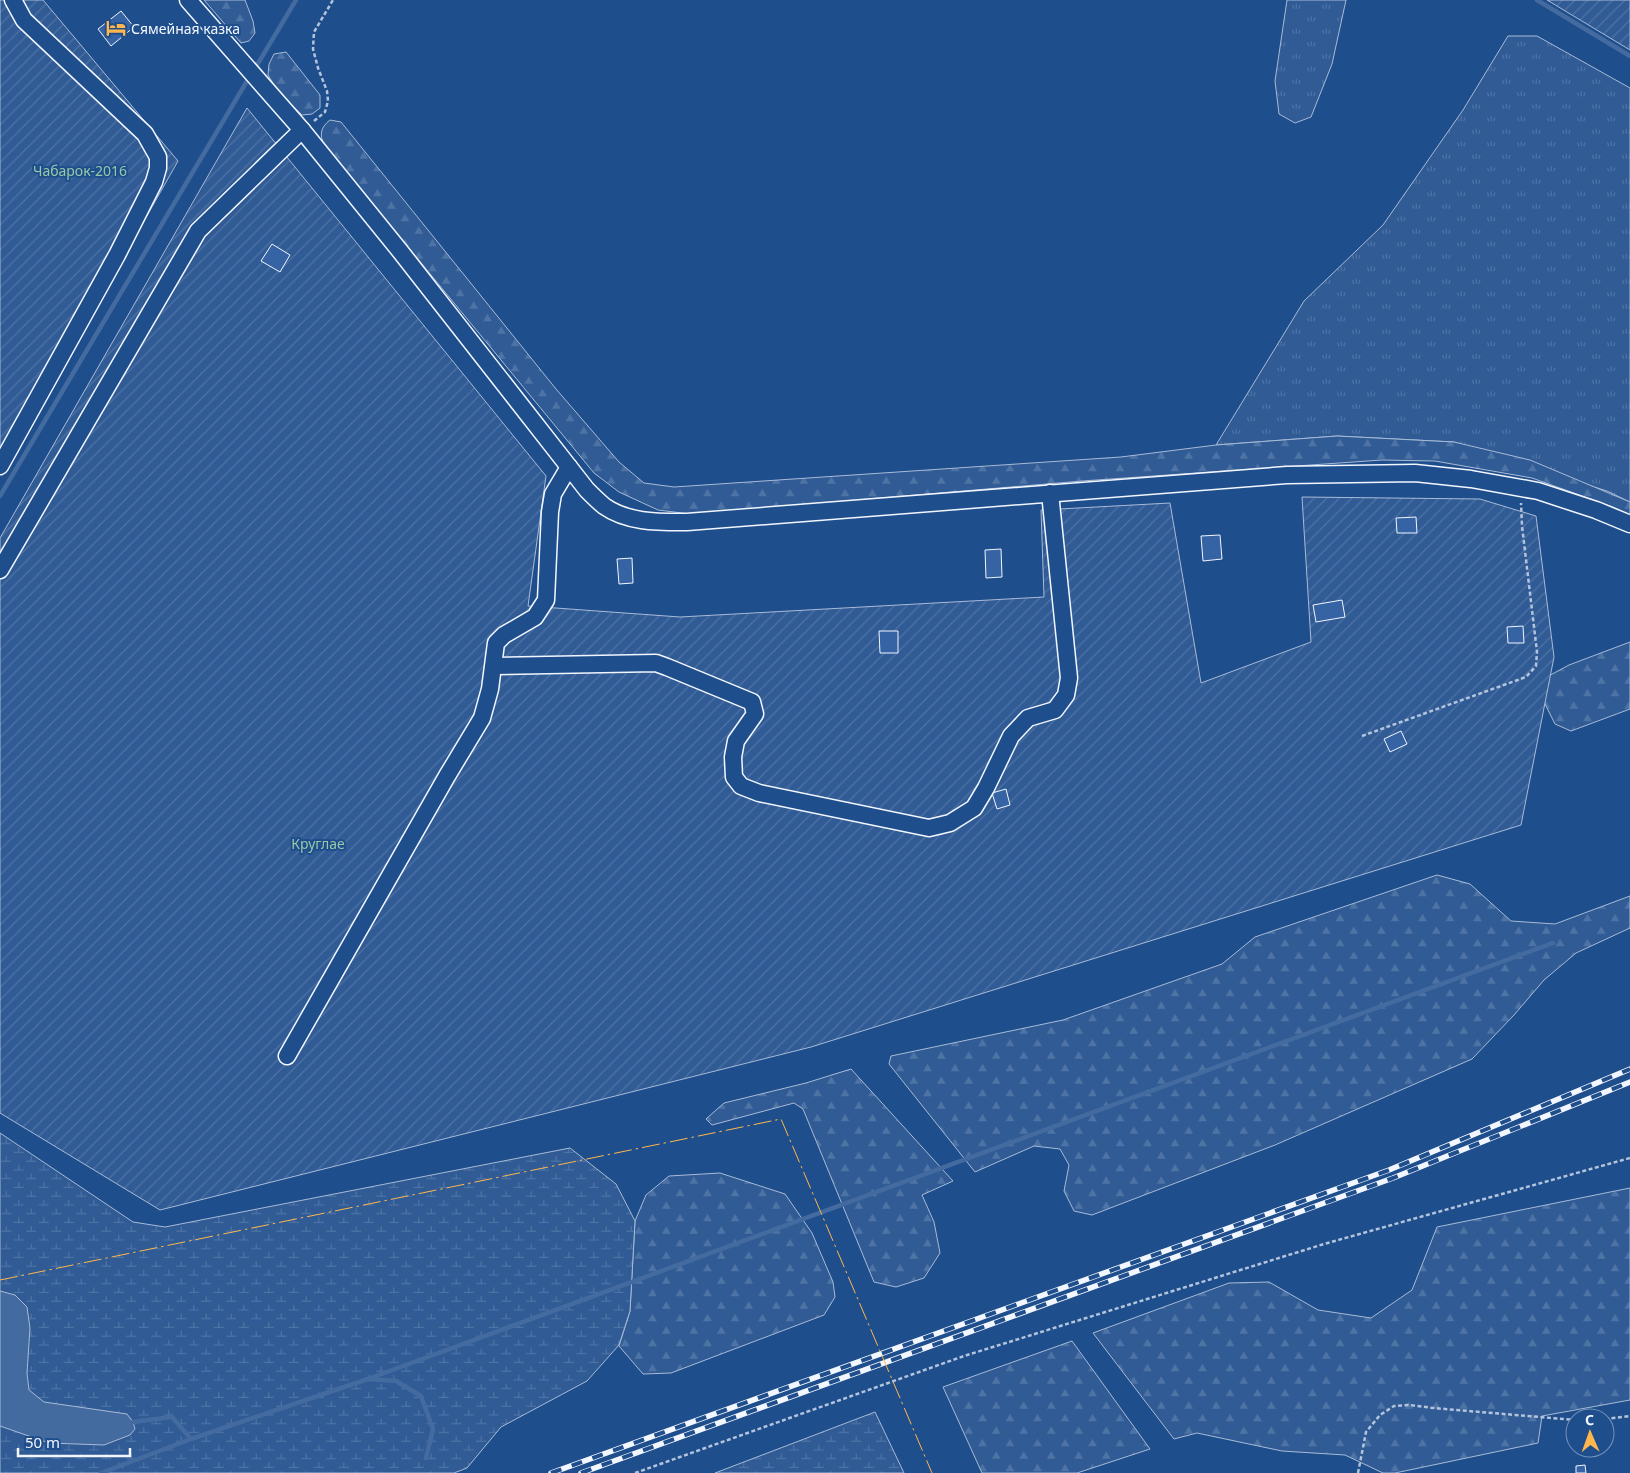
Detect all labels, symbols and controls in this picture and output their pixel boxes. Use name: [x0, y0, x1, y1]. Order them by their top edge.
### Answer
hotel icon: Сямейная казка: [105, 17, 127, 39]
place label: Сямейная казка: [131, 19, 240, 38]
park label: Чабарок-2016: [33, 161, 127, 180]
park label: Круглае: [291, 834, 345, 853]
north arrow: [1565, 1408, 1615, 1458]
text: С: [1585, 1410, 1594, 1429]
scale bar: [18, 1426, 130, 1458]
text: 50 m: [25, 1432, 60, 1452]

